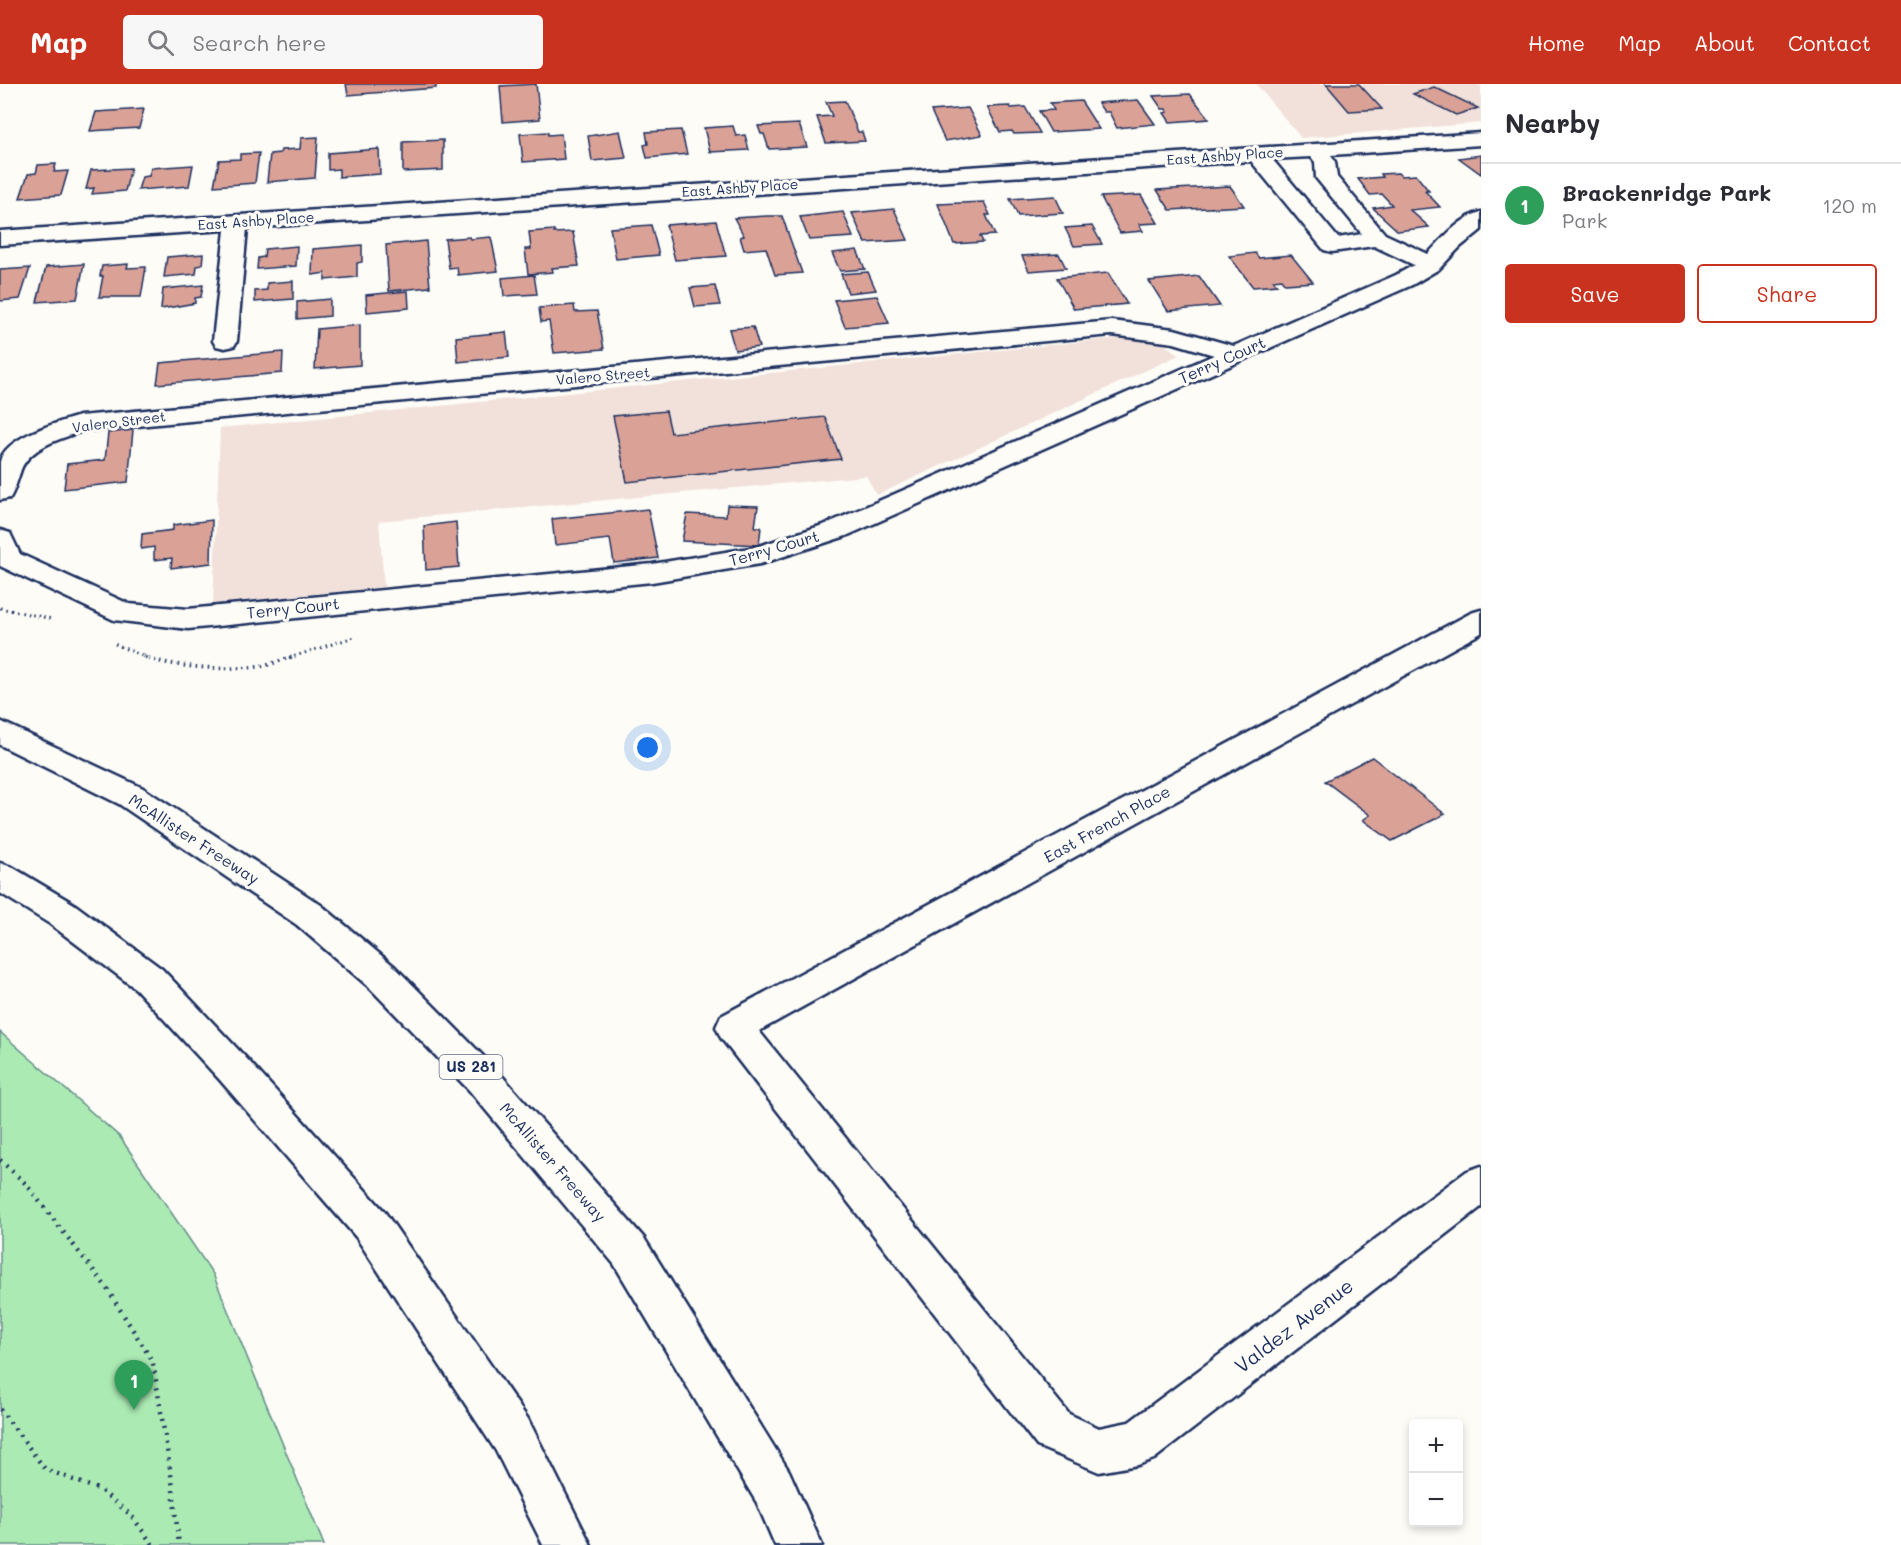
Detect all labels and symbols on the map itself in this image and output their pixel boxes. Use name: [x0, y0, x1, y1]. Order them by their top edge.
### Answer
street label: East Ashby Place: [1166, 142, 1284, 169]
street label: East Ashby Place: [681, 174, 799, 201]
street label: East Ashby Place: [197, 207, 315, 234]
street label: Terry Court: [1175, 331, 1269, 388]
street label: Valero Street: [555, 362, 651, 389]
street label: Valero Street: [71, 406, 167, 437]
street label: Terry Court: [726, 525, 822, 570]
street label: Terry Court: [246, 592, 340, 623]
your location: [633, 733, 662, 762]
street label: East French Place: [1040, 780, 1174, 867]
street label: McAllister Freeway: [125, 789, 264, 889]
road number: US 281: [440, 1055, 502, 1079]
street label: McAllister Freeway: [496, 1098, 611, 1226]
street label: Valdez Avenue: [1229, 1272, 1358, 1378]
pin: 1: [114, 1360, 154, 1410]

